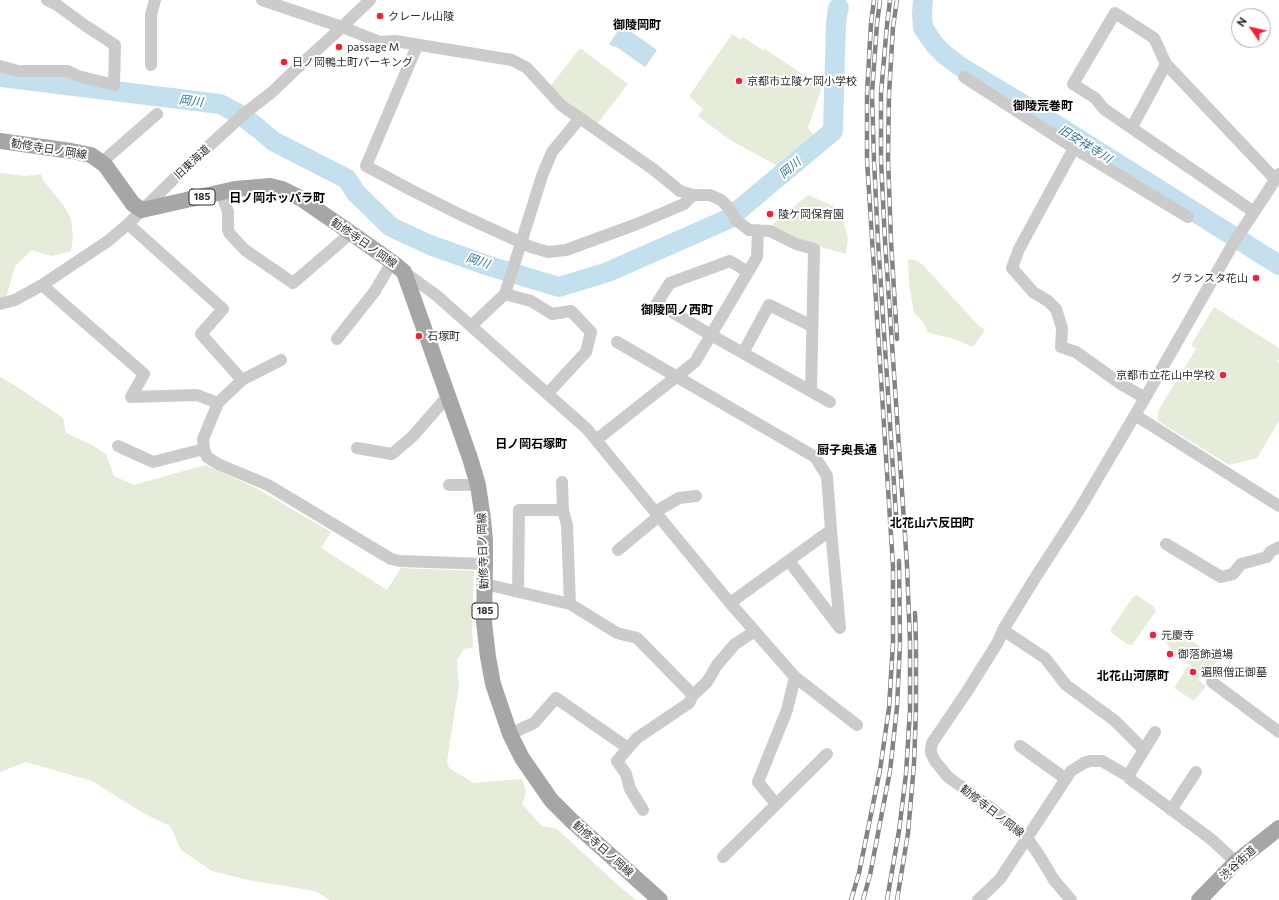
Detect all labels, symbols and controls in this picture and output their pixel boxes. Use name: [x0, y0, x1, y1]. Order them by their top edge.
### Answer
north arrow: [1231, 8, 1271, 48]
place label: クレール山陵: [388, 9, 454, 23]
marker: クレール山陵: [375, 11, 385, 21]
text: N: [1234, 15, 1249, 29]
district label: 御陵岡町: [613, 18, 661, 32]
place label: passage M: [347, 40, 399, 54]
marker: passage M: [334, 42, 344, 52]
place label: 日ノ岡鴨土町パーキング: [292, 55, 413, 69]
marker: 日ノ岡鴨土町パーキング: [279, 57, 289, 67]
place label: 京都市立陵ケ岡小学校: [747, 74, 857, 88]
marker: 京都市立陵ケ岡小学校: [734, 76, 744, 86]
water label: 岡川: [178, 92, 204, 110]
district label: 御陵荒巻町: [1013, 99, 1073, 113]
water label: 旧安祥寺川: [1056, 122, 1114, 166]
street label: 勧修寺日ノ岡線: [10, 136, 88, 162]
street label: 旧東海道: [171, 142, 213, 182]
water label: 岡川: [776, 155, 804, 181]
road number: 185: [189, 189, 215, 205]
district label: 日ノ岡ホッパラ町: [229, 191, 325, 205]
place label: 陵ケ岡保育園: [778, 207, 844, 221]
marker: 陵ケ岡保育園: [765, 209, 775, 219]
street label: 勧修寺日ノ岡線: [329, 216, 399, 270]
water label: 岡川: [464, 250, 492, 272]
place label: グランスタ花山: [1171, 271, 1248, 285]
marker: グランスタ花山: [1251, 273, 1261, 283]
district label: 御陵岡ノ西町: [641, 303, 713, 317]
place label: 石塚町: [427, 329, 460, 343]
marker: 石塚町: [414, 331, 424, 341]
place label: 京都市立花山中学校: [1116, 368, 1215, 382]
marker: 京都市立花山中学校: [1218, 370, 1228, 380]
district label: 日ノ岡石塚町: [495, 437, 567, 451]
district label: 厨子奥長通: [817, 443, 877, 457]
street label: 勧修寺日ノ岡線: [475, 512, 491, 590]
district label: 北花山六反田町: [890, 516, 974, 530]
road number: 185: [472, 603, 498, 619]
place label: 元慶寺: [1161, 628, 1194, 642]
marker: 元慶寺: [1148, 630, 1158, 640]
place label: 御落飾道場: [1178, 647, 1233, 661]
marker: 御落飾道場: [1165, 649, 1175, 659]
place label: 遍照僧正御墓: [1201, 665, 1267, 679]
marker: 遍照僧正御墓: [1188, 667, 1198, 677]
district label: 北花山河原町: [1097, 669, 1169, 683]
street label: 勧修寺日ノ岡線: [958, 782, 1026, 840]
street label: 勧修寺日ノ岡線: [570, 818, 636, 880]
street label: 渋谷街道: [1217, 843, 1259, 883]

